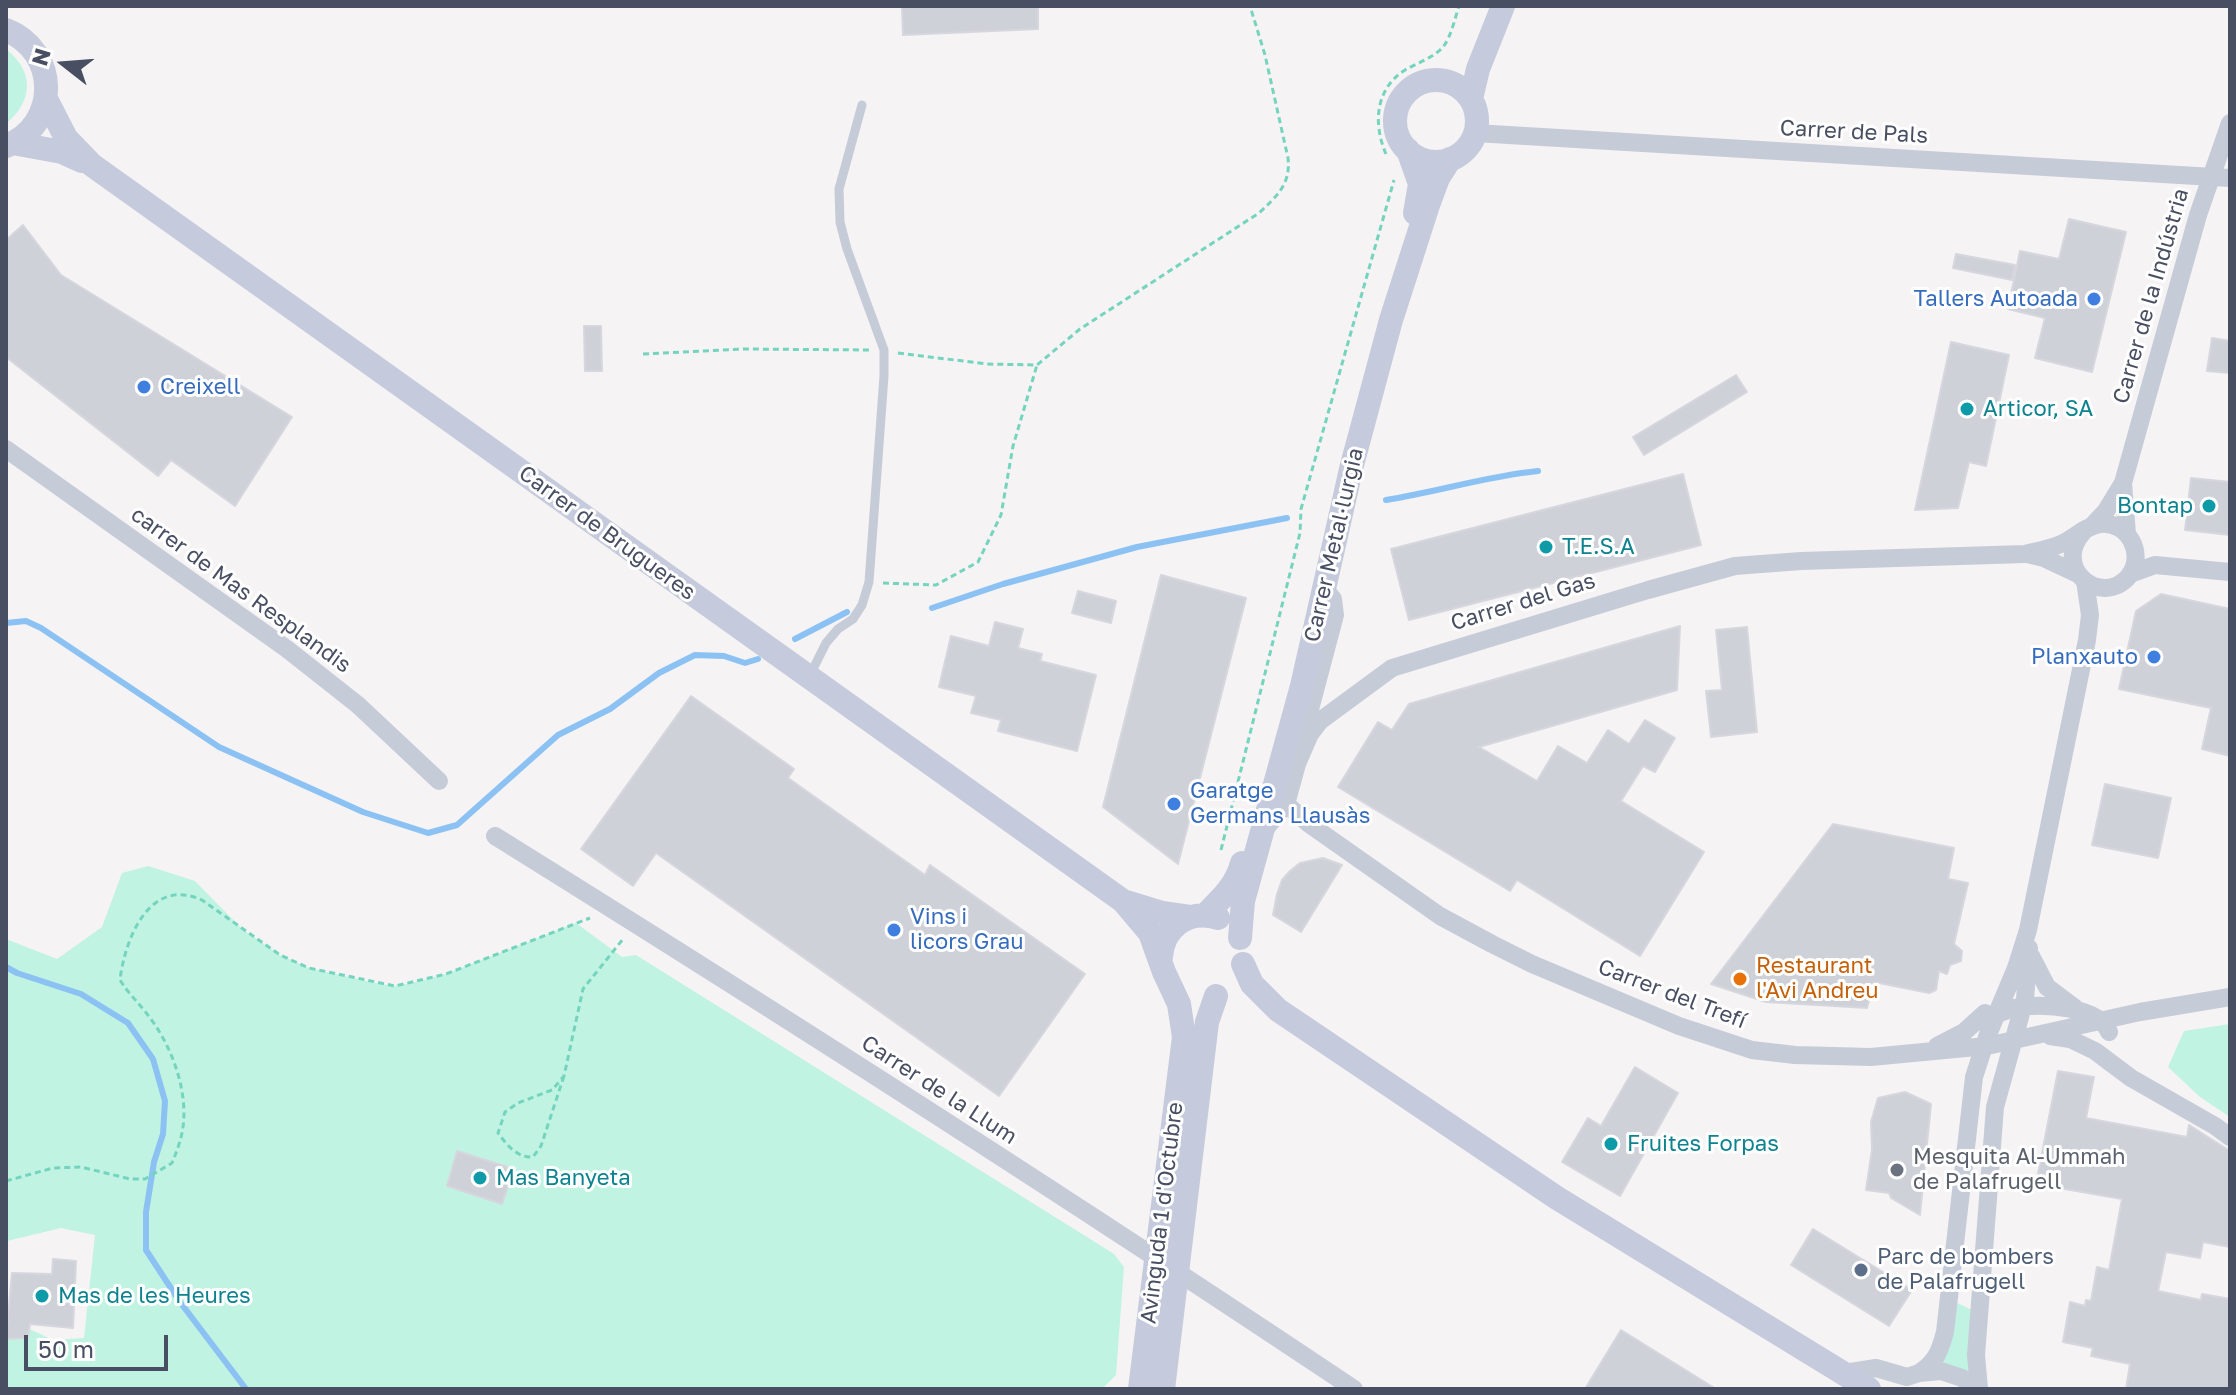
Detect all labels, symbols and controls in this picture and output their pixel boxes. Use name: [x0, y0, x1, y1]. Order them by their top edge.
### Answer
north arrow: [24, 24, 104, 104]
text: N: [25, 45, 56, 69]
street label: Carrer de Pals: [1779, 115, 1929, 149]
street label: Carrer de la Indústria: [2108, 185, 2194, 407]
place label: Tallers Autoada: [1914, 286, 2078, 312]
marker: Tallers Autoada: [2085, 290, 2103, 308]
place label: Creixell: [160, 374, 240, 400]
marker: Creixell: [135, 378, 153, 396]
place label: Articor, SA: [1983, 396, 2093, 422]
marker: Articor, SA: [1958, 400, 1976, 418]
street label: Carrer Metal·lurgia: [1299, 445, 1369, 645]
street label: Carrer de Brugueres: [513, 460, 701, 606]
place label: Bontap: [2117, 493, 2193, 519]
marker: Bontap: [2200, 497, 2218, 515]
street label: carrer de Mas Resplandis: [126, 501, 356, 679]
place label: T.E.S.A: [1562, 534, 1635, 560]
marker: T.E.S.A: [1537, 538, 1555, 556]
street label: Carrer del Gas: [1448, 568, 1598, 636]
place label: Planxauto: [2031, 644, 2138, 670]
marker: Planxauto: [2145, 648, 2163, 666]
place label: Garatge Germans Llausàs: [1190, 778, 1370, 830]
marker: Garatge Germans Llausàs: [1165, 795, 1183, 813]
place label: Vins i licors Grau: [910, 904, 1023, 956]
marker: Vins i licors Grau: [885, 921, 903, 939]
place label: Restaurant l'Avi Andreu: [1756, 953, 1879, 1004]
street label: Carrer del Trefí: [1594, 954, 1750, 1034]
marker: Restaurant l'Avi Andreu: [1731, 970, 1749, 988]
street label: Carrer de la Llum: [856, 1030, 1022, 1150]
street label: Avinguda 1 d'Octubre: [1135, 1101, 1189, 1325]
place label: Fruites Forpas: [1627, 1131, 1779, 1157]
marker: Fruites Forpas: [1602, 1135, 1620, 1153]
place label: Mesquita Al-Ummah de Palafrugell: [1913, 1144, 2126, 1196]
marker: Mesquita Al-Ummah de Palafrugell: [1888, 1161, 1906, 1179]
place label: Mas Banyeta: [496, 1165, 631, 1191]
marker: Mas Banyeta: [471, 1169, 489, 1187]
place label: Parc de bombers de Palafrugell: [1877, 1244, 2054, 1296]
marker: Parc de bombers de Palafrugell: [1852, 1261, 1870, 1279]
place label: Mas de les Heures: [58, 1283, 251, 1309]
marker: Mas de les Heures: [33, 1287, 51, 1305]
scale bar: [28, 1319, 172, 1369]
text: 50 m: [38, 1334, 94, 1363]

